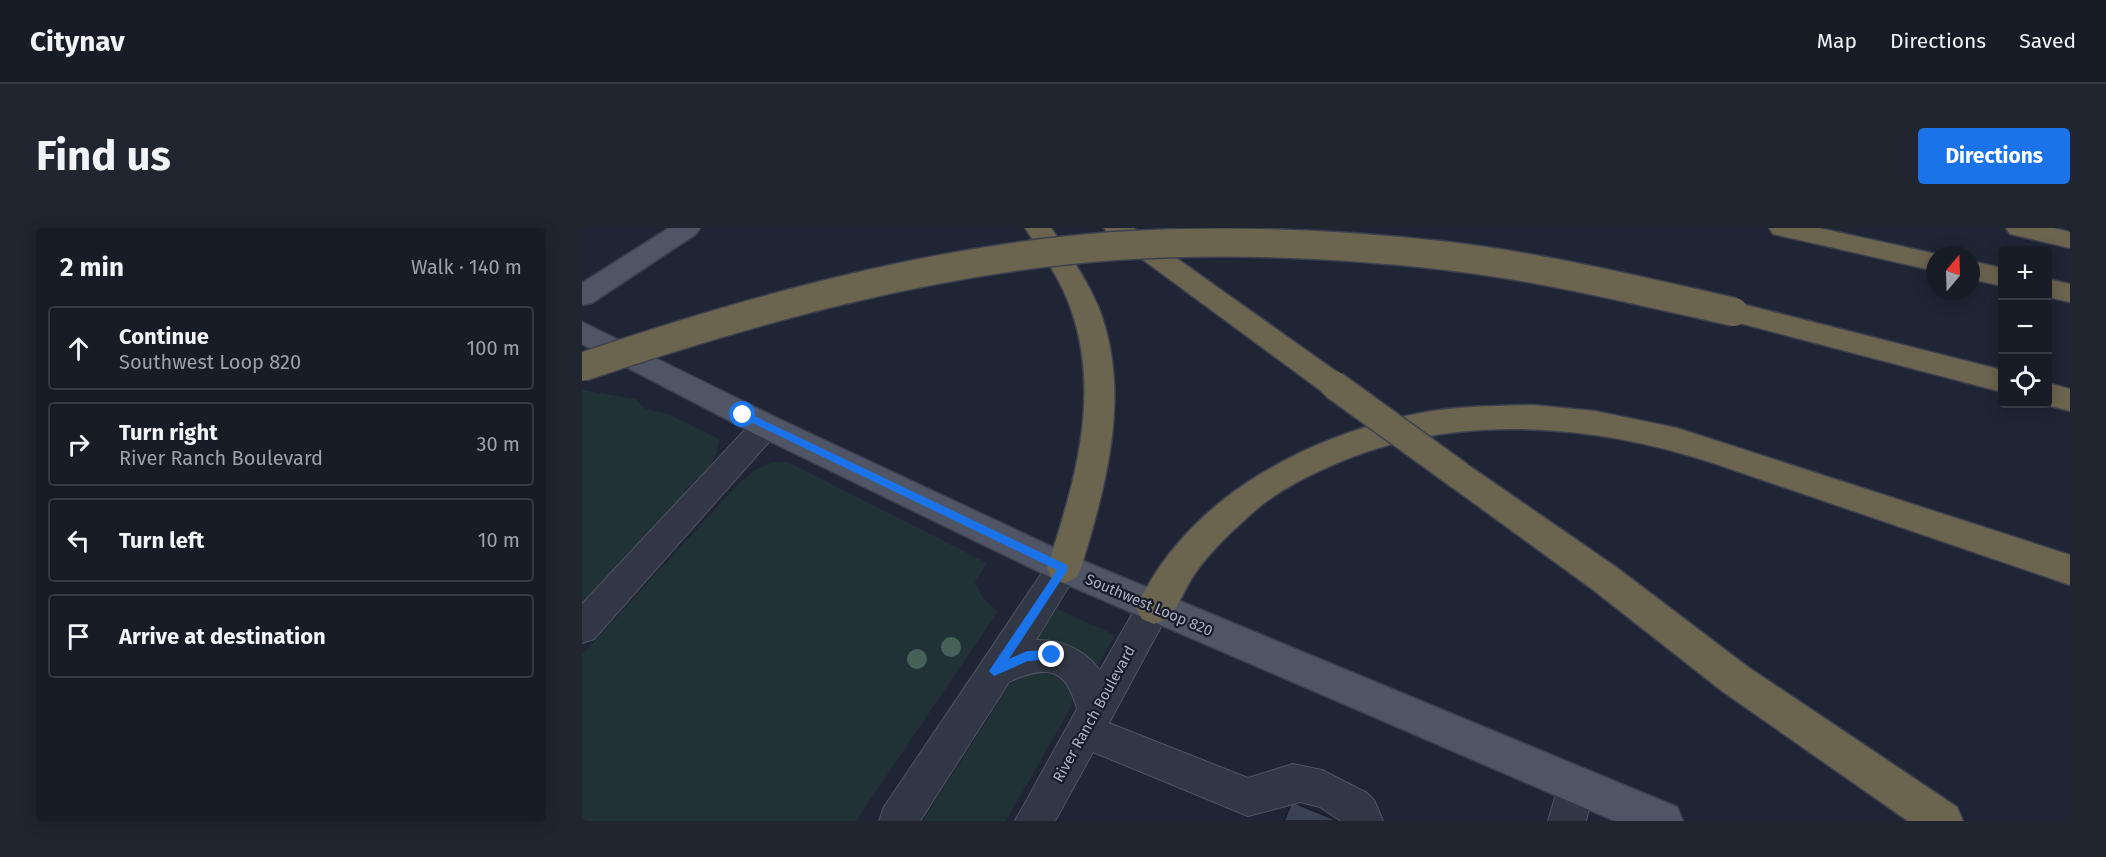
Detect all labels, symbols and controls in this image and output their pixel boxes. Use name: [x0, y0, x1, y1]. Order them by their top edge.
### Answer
text: Citynav: [30, 25, 125, 58]
text: Map: [1817, 28, 1857, 54]
text: Directions: [1890, 28, 1986, 54]
text: Saved: [2019, 28, 2076, 54]
button: Directions: [1918, 128, 2070, 184]
text: Find us: [36, 131, 171, 181]
north arrow: [1926, 246, 1980, 300]
map controls: [1998, 246, 2052, 408]
button: +: [1998, 246, 2052, 300]
text: 2 min: [60, 252, 124, 283]
text: Walk · 140 m: [411, 255, 522, 279]
button: −: [1998, 300, 2052, 354]
text: Continue: [119, 323, 209, 350]
icon: ahead: [62, 332, 95, 365]
text: 100 m: [467, 336, 520, 360]
text: Southwest Loop 820: [119, 350, 301, 374]
button: locate: [1998, 354, 2052, 408]
route start: [729, 401, 755, 427]
text: Turn right: [119, 419, 218, 446]
icon: right: [62, 428, 95, 461]
text: 30 m: [476, 432, 520, 456]
text: River Ranch Boulevard: [119, 446, 323, 470]
icon: left: [62, 524, 95, 557]
text: Turn left: [119, 527, 204, 554]
text: 10 m: [478, 528, 520, 552]
street label: Southwest Loop 820: [1083, 570, 1215, 640]
icon: arrive: [62, 620, 95, 653]
text: Arrive at destination: [119, 623, 326, 650]
route end: [1038, 641, 1064, 667]
street label: River Ranch Boulevard: [1049, 643, 1139, 785]

